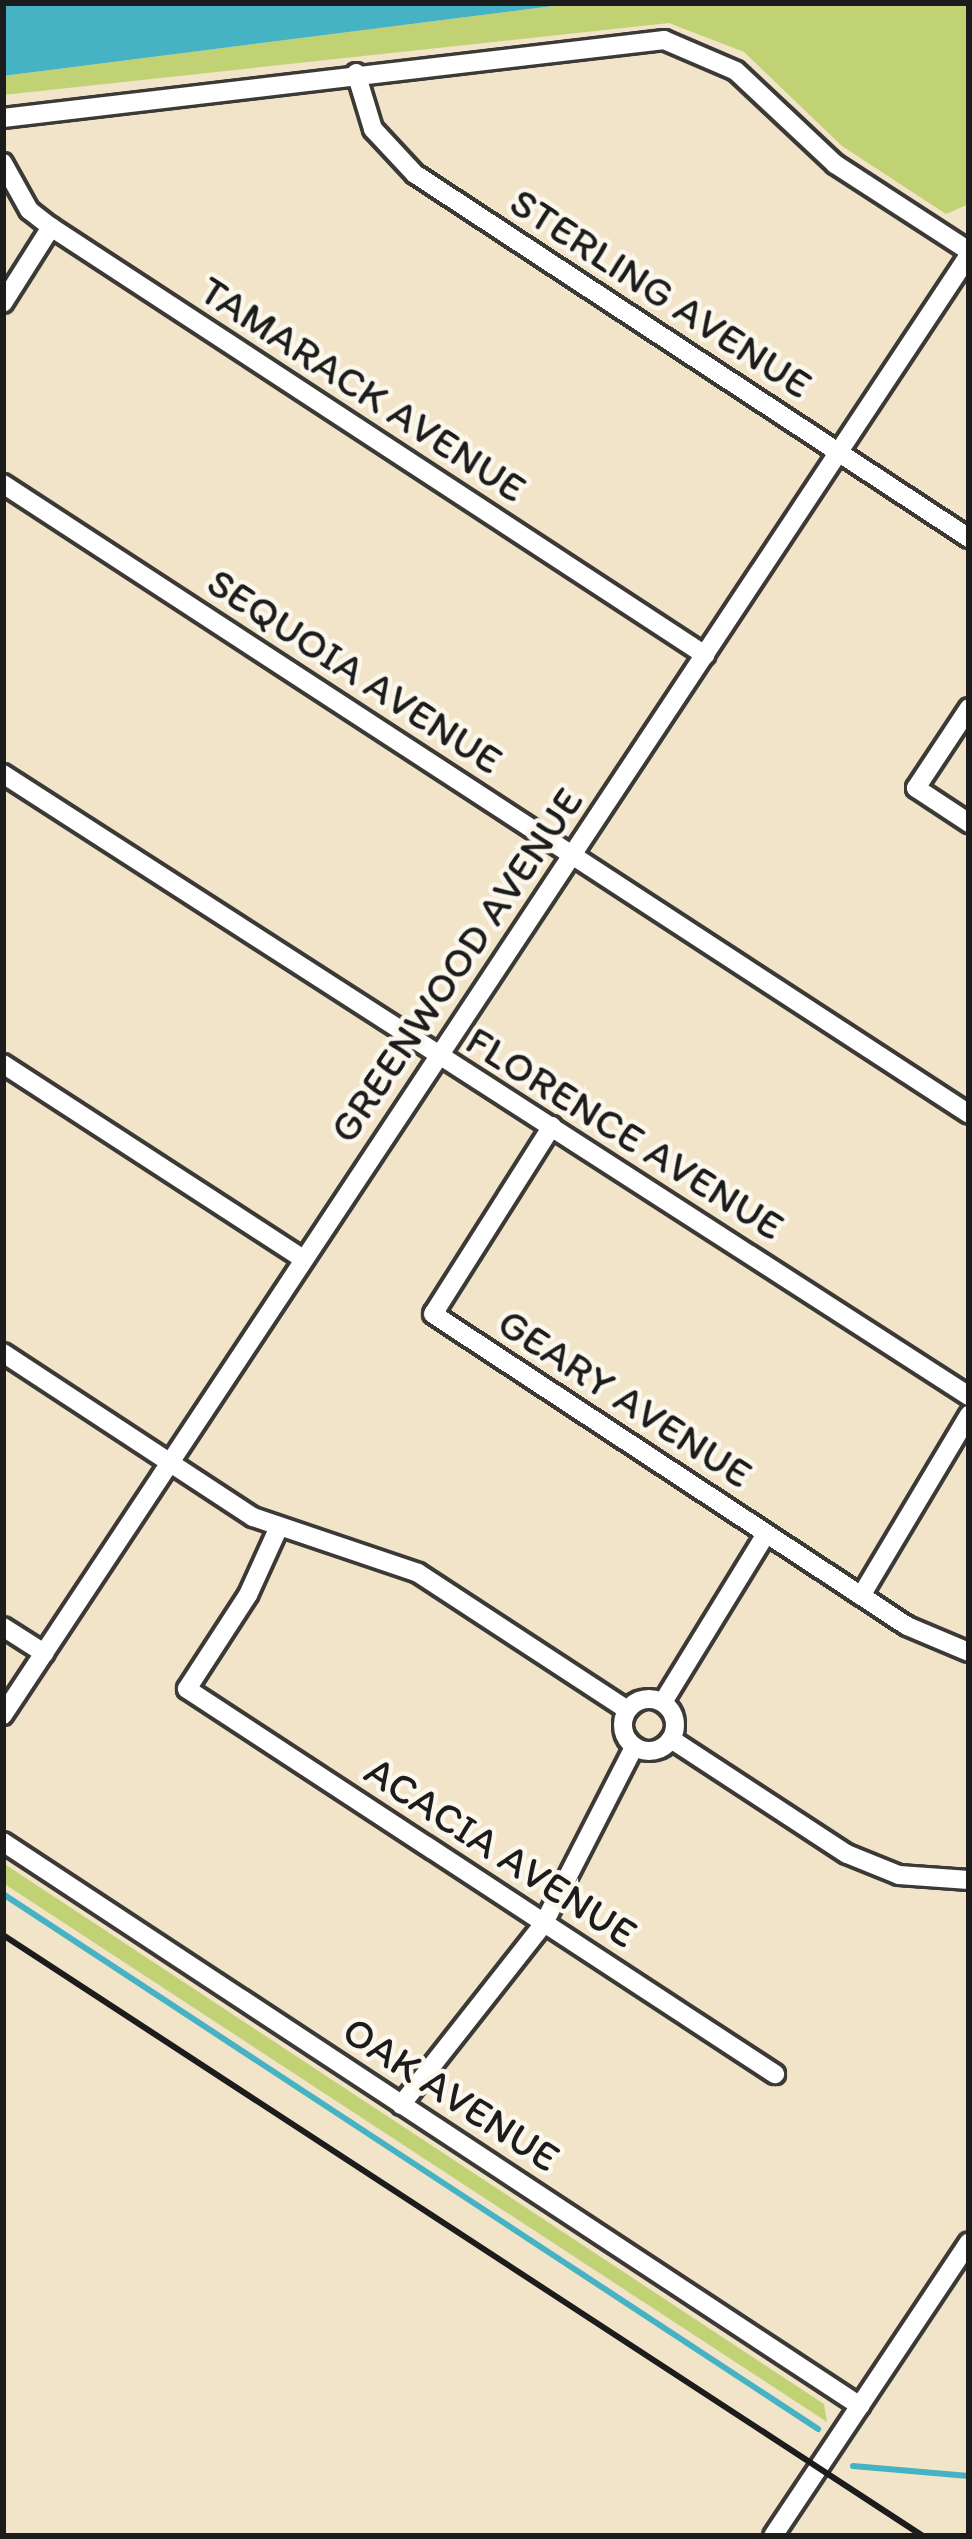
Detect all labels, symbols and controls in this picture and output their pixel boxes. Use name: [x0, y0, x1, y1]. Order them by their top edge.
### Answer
street label: STERLING AVENUE: [501, 177, 821, 409]
street label: TAMARACK AVENUE: [191, 265, 535, 513]
street label: SEQUOIA AVENUE: [199, 557, 511, 785]
street label: GREENWOOD AVENUE: [319, 779, 593, 1151]
street label: FLORENCE AVENUE: [457, 1015, 793, 1251]
street label: GEARY AVENUE: [489, 1298, 761, 1498]
street label: ACACIA AVENUE: [356, 1746, 646, 1958]
street label: OAK AVENUE: [334, 2006, 568, 2182]

